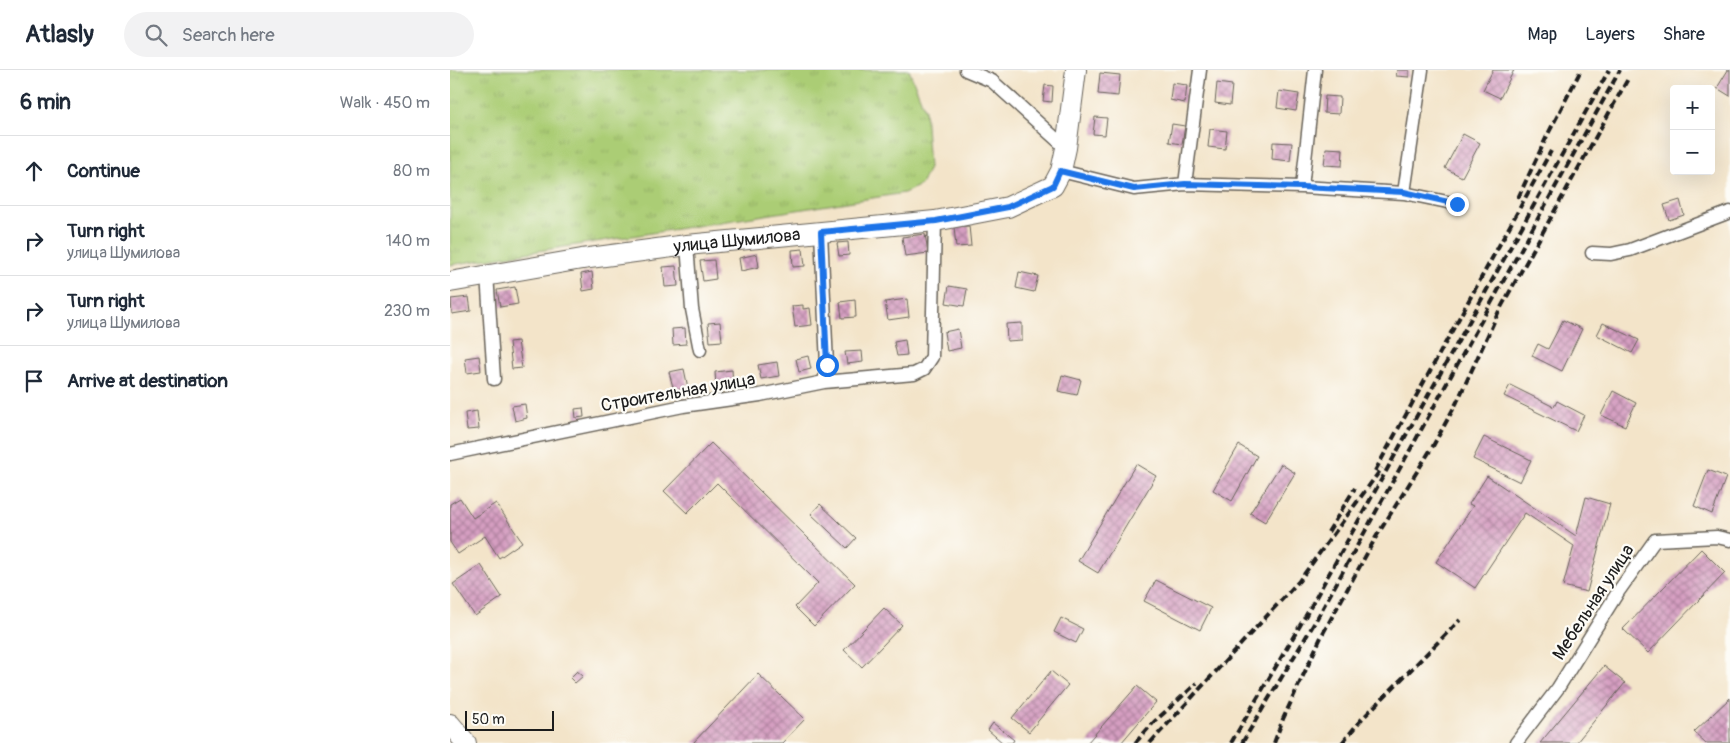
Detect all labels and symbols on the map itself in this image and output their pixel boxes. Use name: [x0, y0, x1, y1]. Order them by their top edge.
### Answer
route end: [1446, 193, 1469, 216]
street label: улица Шумилова: [671, 223, 801, 259]
route start: [816, 354, 839, 377]
street label: Строительная улица: [599, 368, 757, 417]
street label: Мебельная улица: [1547, 540, 1639, 664]
scale bar: [465, 708, 554, 731]

